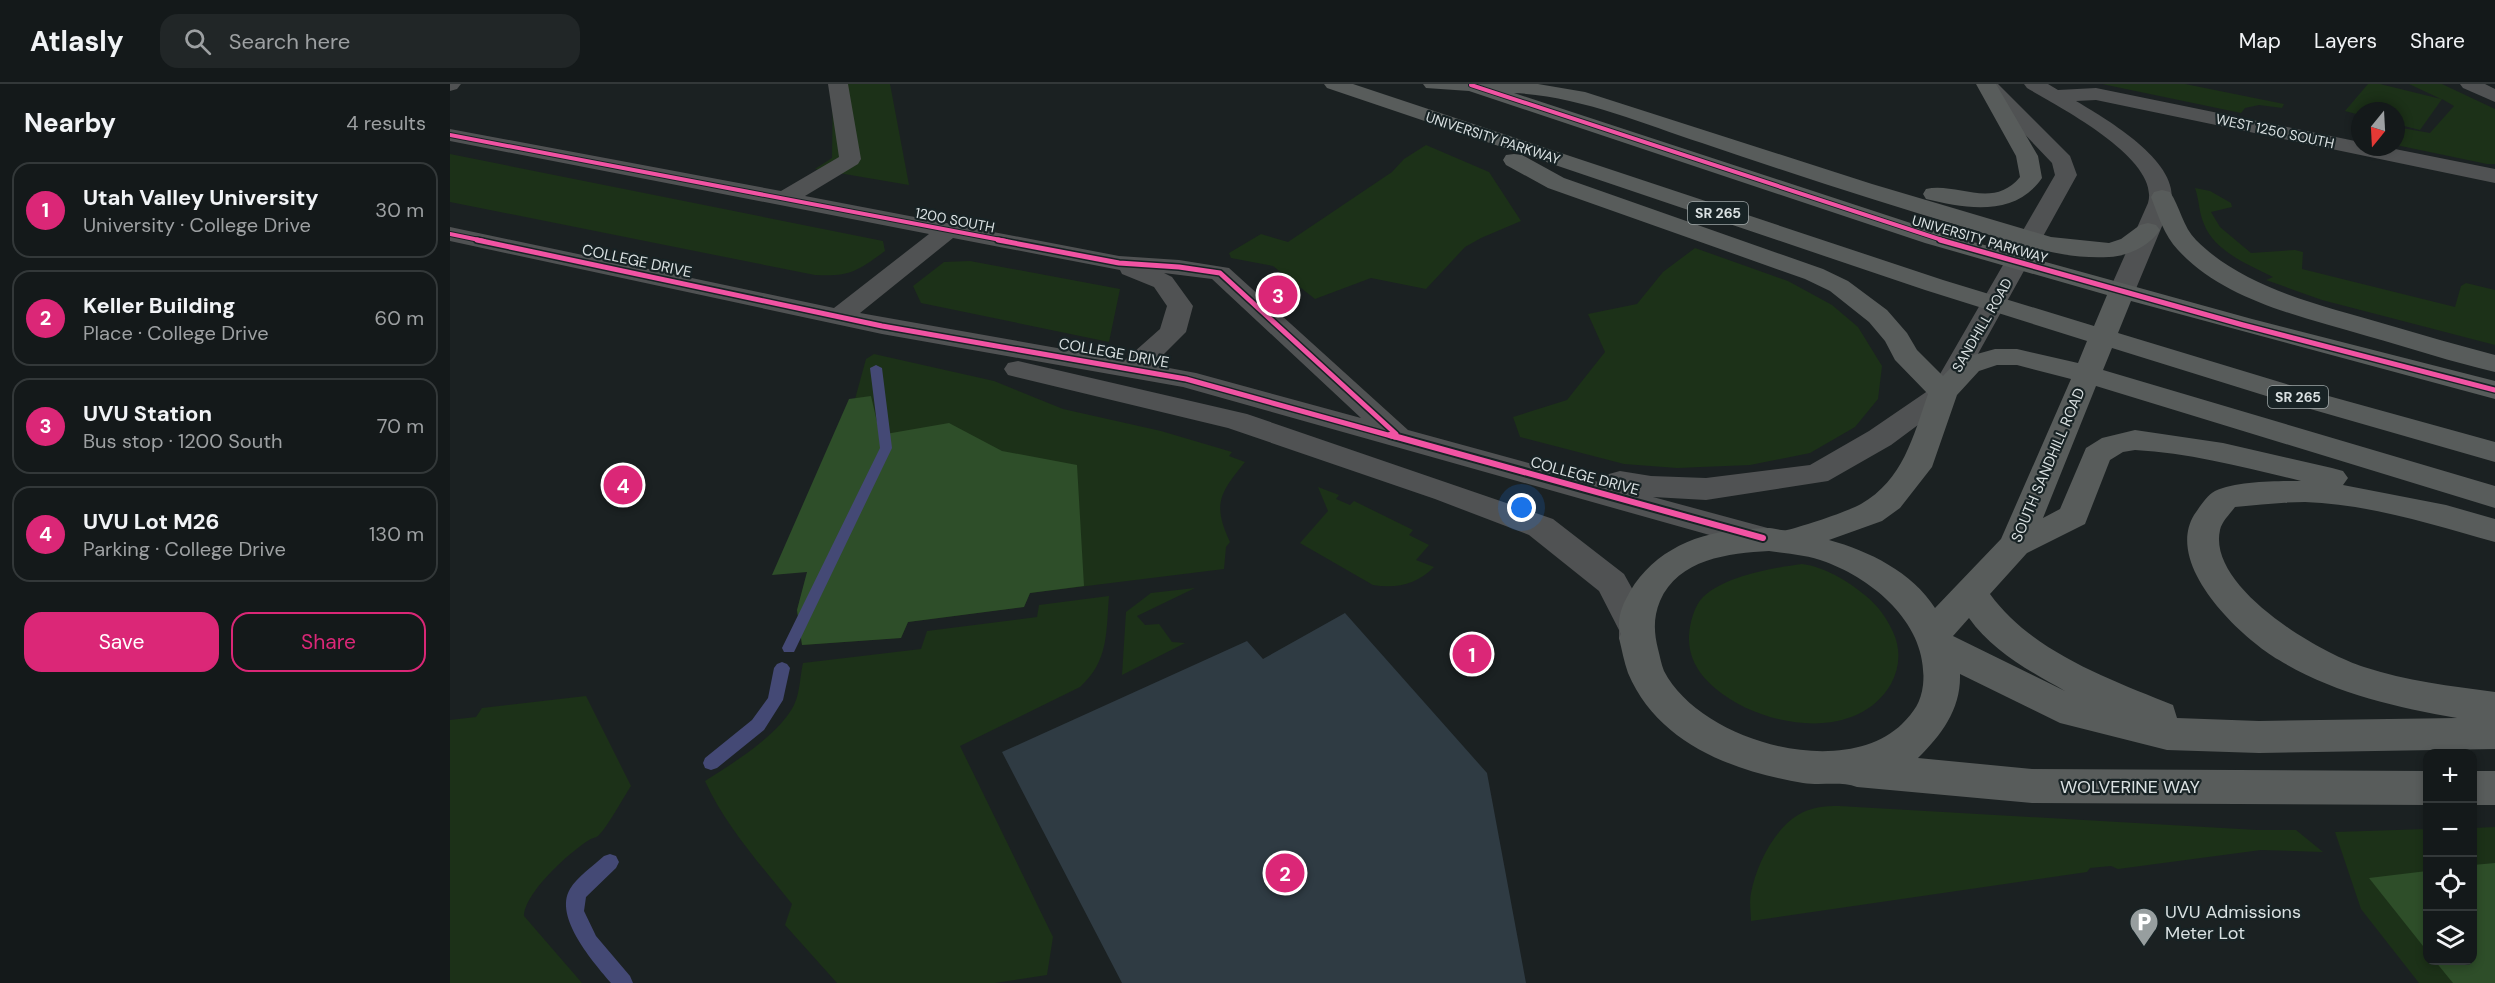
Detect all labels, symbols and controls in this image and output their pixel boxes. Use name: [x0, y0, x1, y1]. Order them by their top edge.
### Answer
search box: [160, 14, 580, 68]
text: Atlasly: [30, 23, 124, 60]
icon: search: [181, 25, 214, 58]
text: Search here: [229, 27, 350, 56]
text: Map: [2239, 27, 2281, 55]
text: Layers: [2314, 27, 2377, 55]
text: Share: [2410, 27, 2465, 55]
north arrow: [2351, 102, 2405, 156]
text: Nearby: [24, 106, 116, 140]
street label: UNIVERSITY PARKWAY: [1423, 108, 1563, 168]
text: 4 results: [346, 110, 426, 136]
street label: WEST 1250 SOUTH: [2214, 110, 2336, 152]
text: Utah Valley University: [83, 183, 319, 212]
text: 1: [42, 197, 49, 223]
text: 30 m: [375, 197, 424, 223]
road number: SR 265: [1688, 202, 1748, 224]
street label: 1200 SOUTH: [914, 203, 996, 237]
street label: UNIVERSITY PARKWAY: [1910, 211, 2050, 267]
text: University · College Drive: [83, 212, 311, 238]
street label: COLLEGE DRIVE: [580, 240, 694, 282]
pin: 3: [1258, 272, 1298, 318]
street label: SANDHILL ROAD: [1948, 275, 2016, 375]
text: Keller Building: [83, 291, 235, 320]
text: 2: [40, 305, 51, 331]
text: 60 m: [375, 305, 424, 331]
text: Place · College Drive: [83, 320, 269, 346]
street label: COLLEGE DRIVE: [1057, 333, 1171, 373]
street label: SOUTH SANDHILL ROAD: [2006, 385, 2090, 545]
road number: SR 265: [2268, 386, 2328, 408]
text: UVU Station: [83, 399, 212, 428]
text: 3: [39, 413, 52, 439]
text: 70 m: [377, 413, 424, 439]
text: Bus stop · 1200 South: [83, 428, 283, 454]
street label: COLLEGE DRIVE: [1528, 452, 1642, 500]
pin: 4: [604, 462, 642, 508]
your location: [1507, 493, 1536, 522]
text: UVU Lot M26: [83, 507, 219, 536]
text: 4: [39, 521, 52, 547]
text: 130 m: [369, 521, 424, 547]
text: Parking · College Drive: [83, 536, 286, 562]
button: Save: [24, 612, 219, 672]
button: Share: [231, 612, 426, 672]
pin: 1: [1452, 632, 1492, 676]
map controls: [2423, 749, 2477, 965]
button: +: [2423, 749, 2477, 803]
street label: WOLVERINE WAY: [2060, 775, 2201, 799]
button: −: [2423, 803, 2477, 857]
pin: 2: [1266, 850, 1304, 896]
button: locate: [2423, 857, 2477, 911]
place label: UVU Admissions Meter Lot: [2165, 900, 2301, 945]
parking icon: UVU Admissions Meter Lot: [2128, 906, 2160, 948]
button: layers: [2423, 911, 2477, 965]

